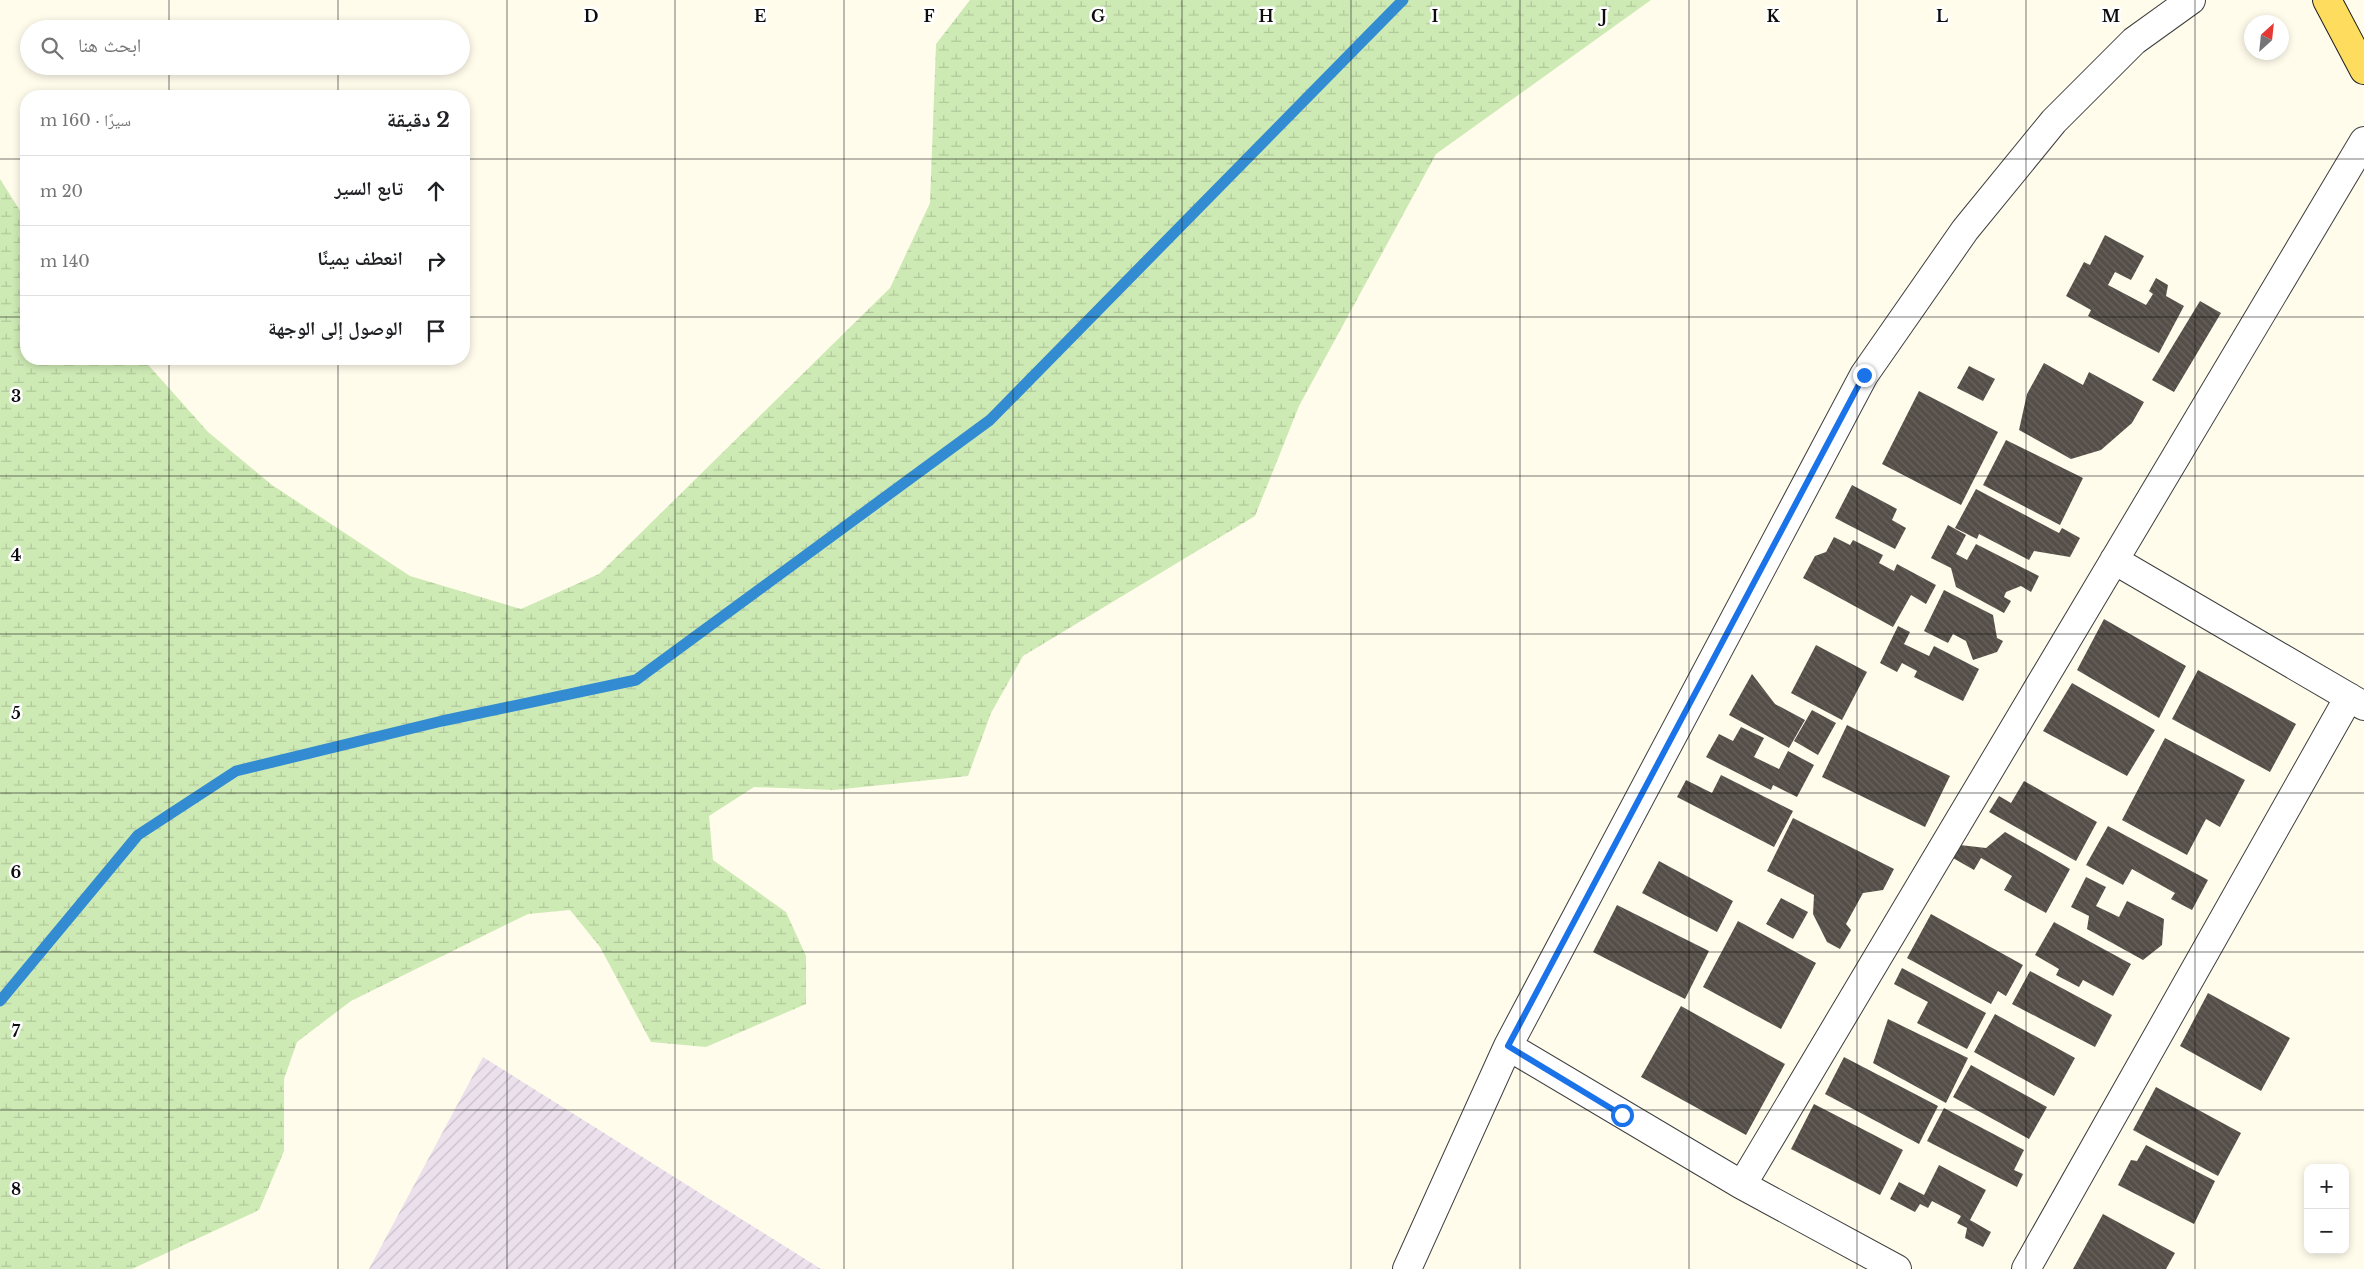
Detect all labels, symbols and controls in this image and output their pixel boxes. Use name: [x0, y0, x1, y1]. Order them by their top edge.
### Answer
text: D: [584, 6, 598, 26]
text: E: [754, 6, 766, 26]
text: F: [923, 6, 935, 26]
text: G: [1091, 6, 1105, 26]
text: H: [1258, 6, 1274, 26]
text: I: [1432, 6, 1439, 26]
text: J: [1598, 6, 1607, 26]
text: K: [1766, 6, 1780, 26]
text: L: [1936, 6, 1948, 26]
text: M: [2102, 6, 2120, 26]
north arrow: [2244, 15, 2289, 60]
search box: [20, 20, 470, 75]
icon: search: [38, 34, 66, 62]
text: ابحث هنا: [78, 34, 141, 57]
text: 2 دقيقة: [387, 107, 450, 133]
text: سيرًا · 160 m: [40, 110, 131, 130]
text: تابع السير: [335, 177, 403, 200]
icon: ahead: [422, 177, 450, 205]
text: 20 m: [40, 181, 83, 201]
text: انعطف يمينًا: [317, 247, 403, 270]
icon: right: [422, 247, 450, 275]
text: 140 m: [40, 251, 90, 271]
text: الوصول إلى الوجهة: [268, 317, 403, 340]
icon: arrive: [422, 317, 450, 345]
route end: [1853, 364, 1876, 387]
text: 3: [11, 386, 21, 406]
text: 4: [11, 545, 21, 565]
text: 5: [11, 703, 21, 723]
text: 6: [11, 862, 22, 882]
text: 7: [12, 1021, 21, 1041]
route start: [1611, 1104, 1634, 1127]
map controls: [2304, 1164, 2349, 1254]
button: +: [2304, 1164, 2349, 1209]
text: 8: [11, 1179, 21, 1199]
button: −: [2304, 1209, 2349, 1254]

